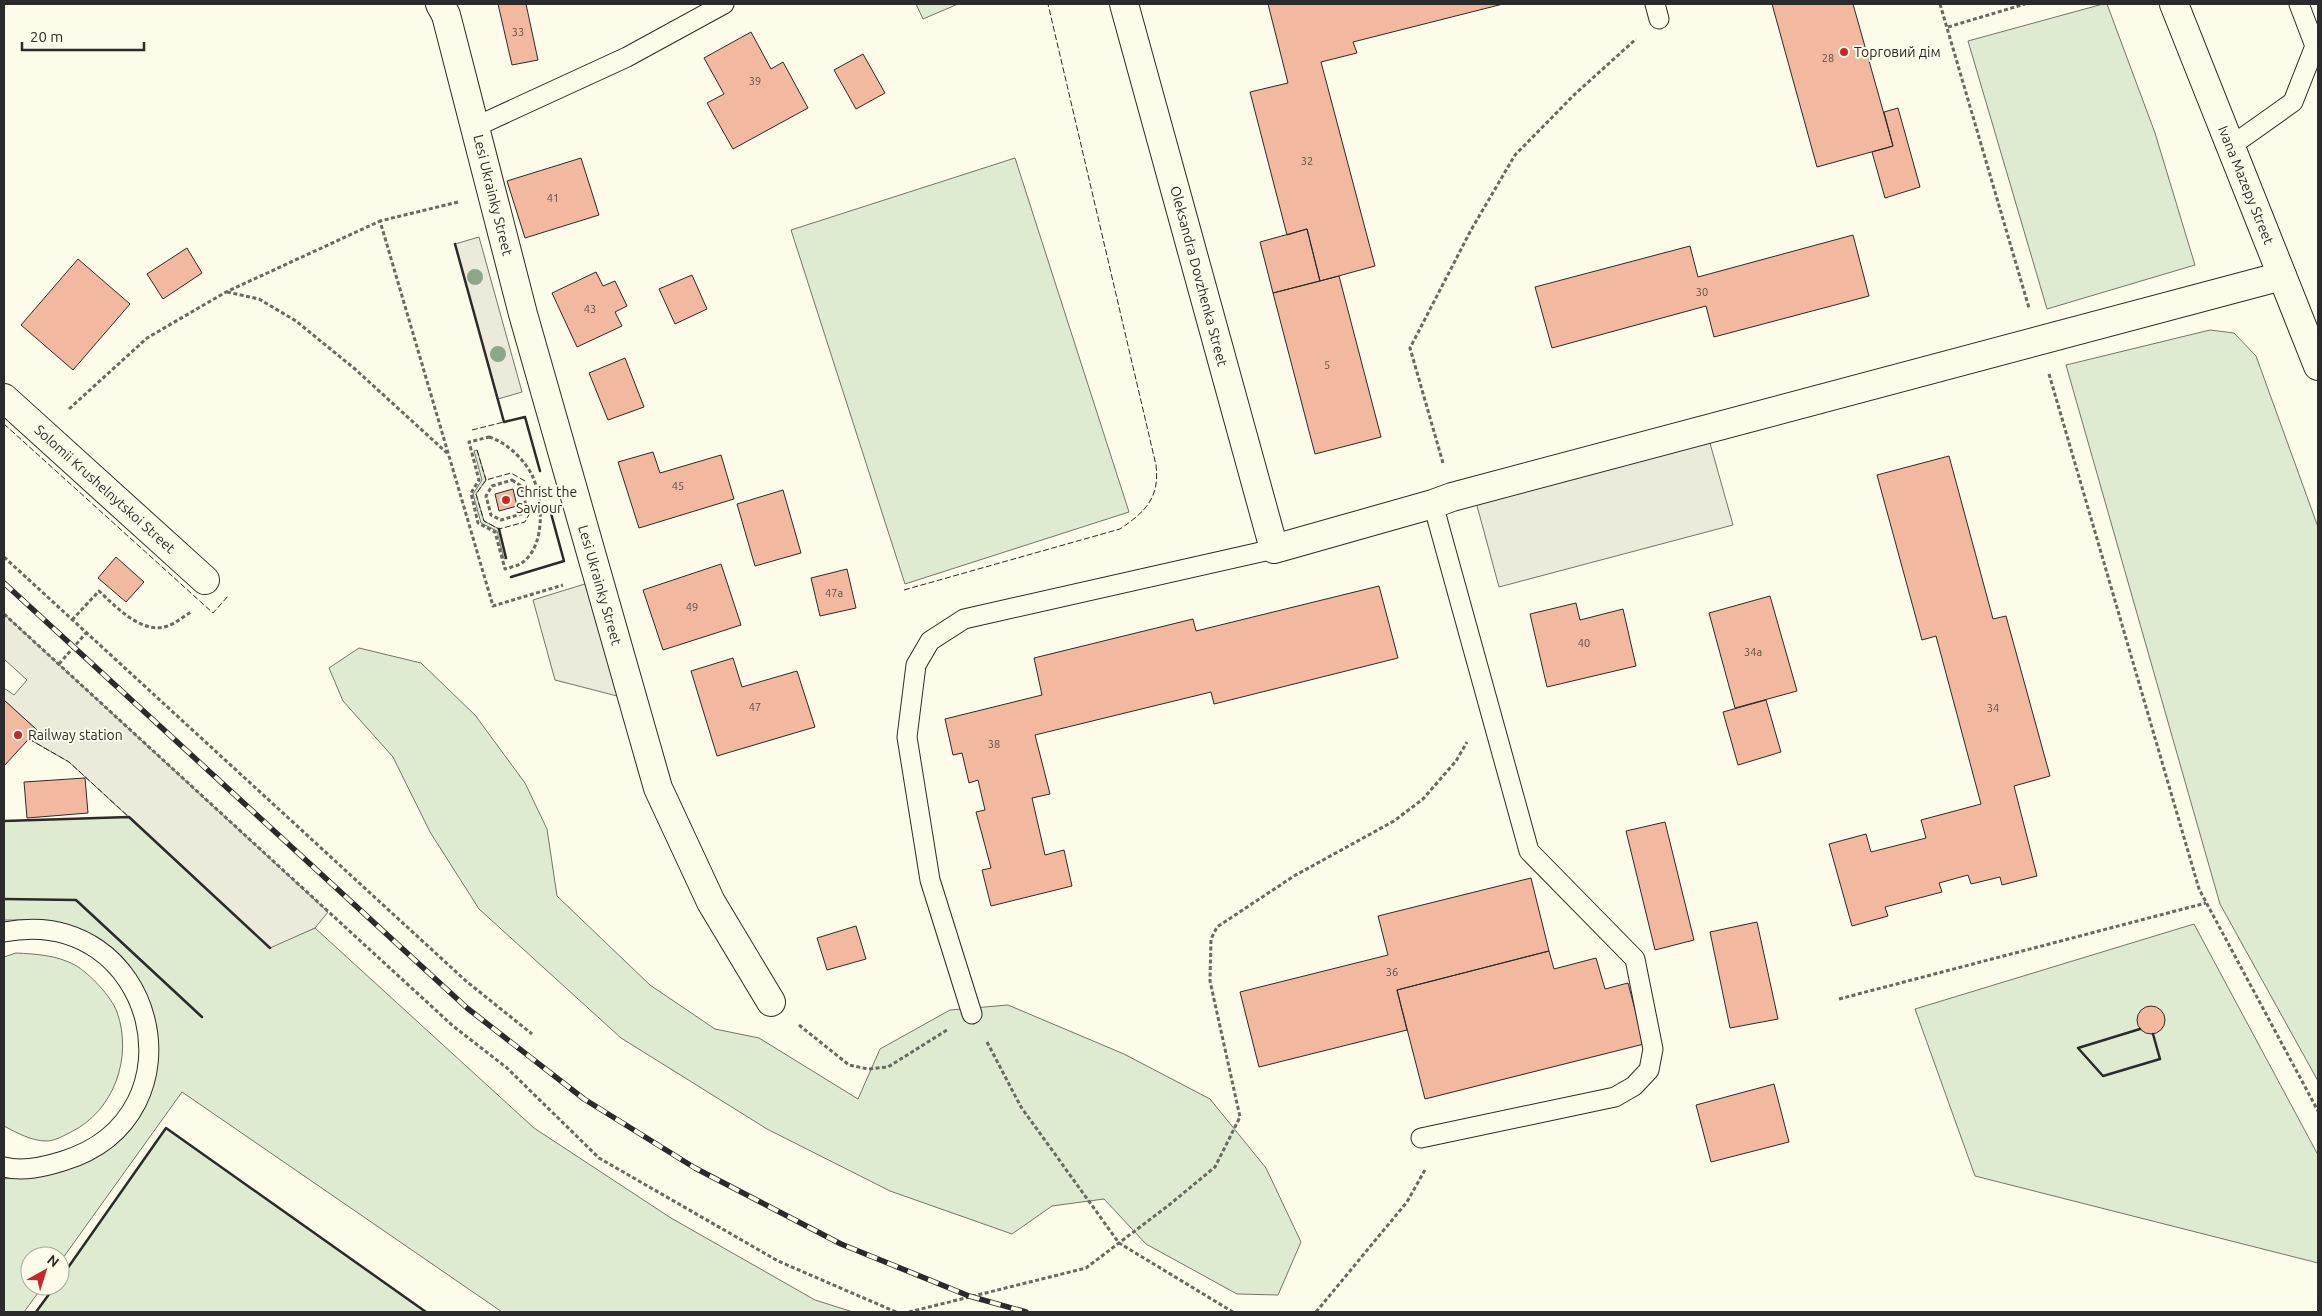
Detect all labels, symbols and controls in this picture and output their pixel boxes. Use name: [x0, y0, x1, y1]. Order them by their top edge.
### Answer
scale bar: [22, 20, 145, 52]
house number: 33: [512, 26, 524, 38]
text: 20 m: [30, 28, 63, 45]
place label: Торговий дім: [1854, 44, 1941, 60]
marker: Торговий дім: [1838, 46, 1850, 58]
house number: 28: [1822, 52, 1834, 64]
house number: 39: [749, 75, 761, 87]
street label: Ivana Mazepy Street: [2215, 123, 2277, 247]
street label: Lesi Ukrainky Street: [470, 133, 516, 258]
house number: 32: [1301, 155, 1313, 167]
street label: Oleksandra Dovzhenka Street: [1167, 184, 1231, 368]
house number: 41: [547, 192, 559, 204]
house number: 30: [1696, 286, 1708, 298]
house number: 43: [584, 303, 596, 315]
house number: 5: [1324, 359, 1330, 371]
street label: Solomii Krushelnytskoi Street: [31, 422, 179, 557]
house number: 45: [672, 480, 684, 492]
place label: Christ the Saviour: [516, 484, 577, 516]
marker: Christ the Saviour: [500, 494, 512, 506]
street label: Lesi Ukrainky Street: [575, 523, 625, 647]
house number: 47а: [825, 587, 843, 599]
house number: 49: [686, 601, 698, 613]
house number: 40: [1578, 637, 1590, 649]
house number: 34а: [1744, 646, 1762, 658]
house number: 47: [749, 701, 761, 713]
house number: 34: [1987, 702, 1999, 714]
place label: Railway station: [28, 727, 123, 743]
marker: Railway station: [12, 729, 24, 741]
house number: 38: [988, 738, 1000, 750]
house number: 36: [1386, 966, 1398, 978]
north arrow: [20, 1246, 70, 1296]
text: N: [44, 1251, 62, 1270]

